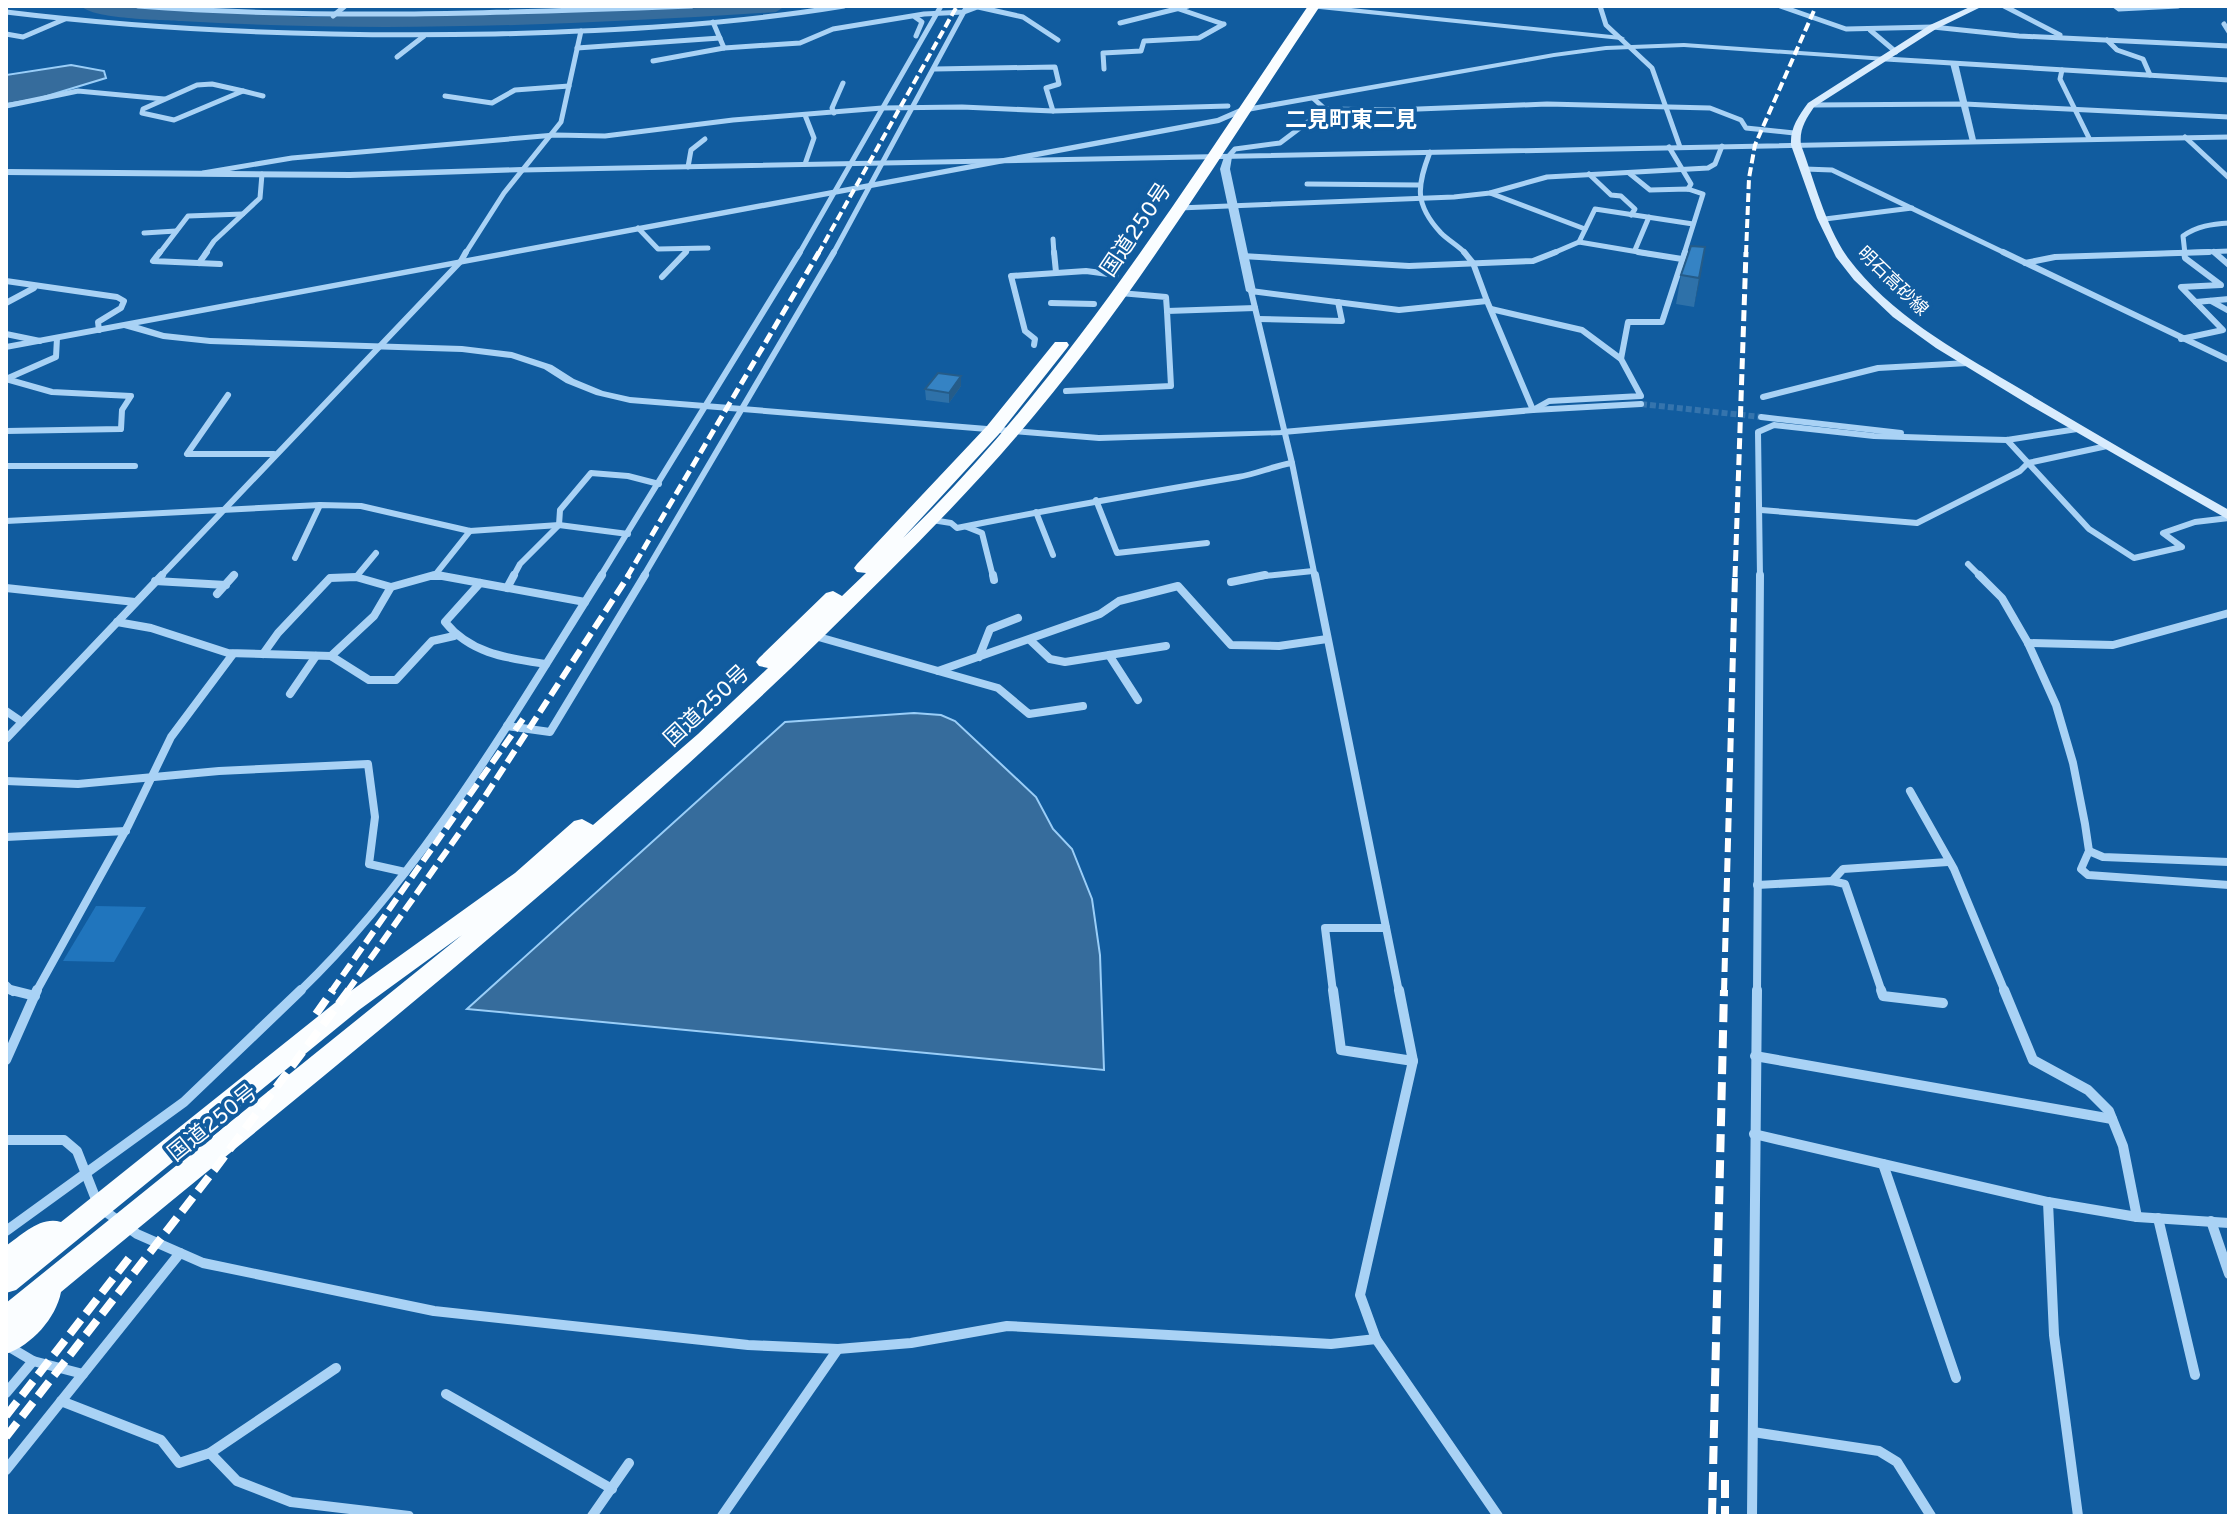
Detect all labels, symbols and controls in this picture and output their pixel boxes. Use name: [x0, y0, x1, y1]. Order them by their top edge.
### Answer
district label: 二見町東二見: [1285, 108, 1417, 135]
street label: 国道250号: [1096, 178, 1178, 282]
street label: 明石高砂線: [1852, 243, 1932, 322]
street label: 国道250号: [659, 660, 756, 753]
street label: 国道250号: [163, 1080, 264, 1168]

